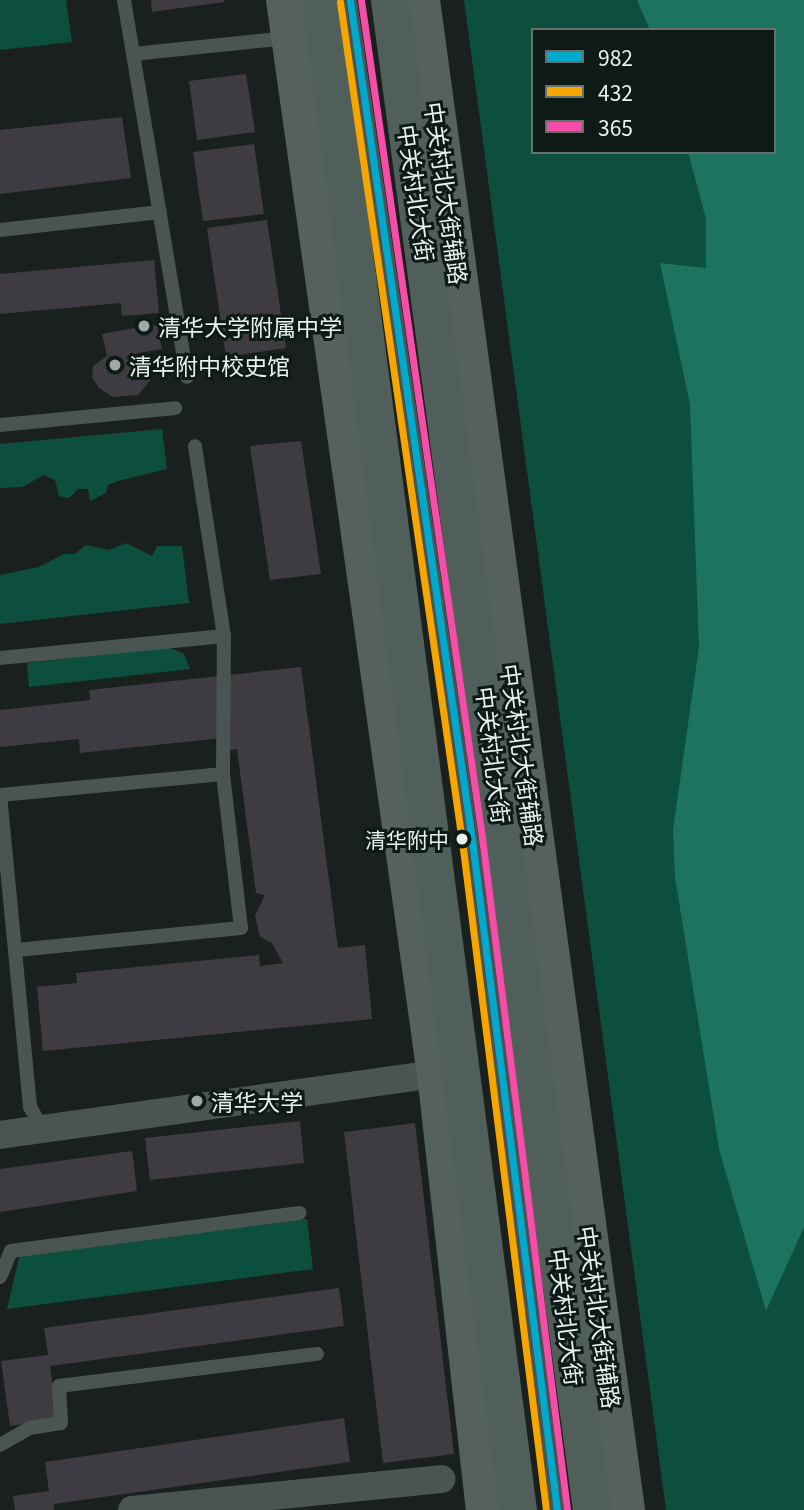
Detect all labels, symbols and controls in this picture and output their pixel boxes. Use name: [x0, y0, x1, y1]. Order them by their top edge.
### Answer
legend: [531, 28, 776, 154]
text: 982: [598, 42, 633, 72]
text: 432: [598, 77, 633, 107]
street label: 中关村北大街辅路: [421, 100, 473, 286]
text: 365: [598, 112, 633, 142]
street label: 中关村北大街: [394, 123, 440, 263]
place label: 清华大学附属中学: [158, 312, 342, 340]
marker: 清华大学附属中学: [136, 318, 152, 334]
place label: 清华附中校史馆: [129, 351, 290, 379]
marker: 清华附中校史馆: [107, 357, 123, 373]
street label: 中关村北大街辅路: [497, 662, 549, 848]
street label: 中关村北大街: [472, 685, 516, 825]
place label: 清华附中: [365, 826, 449, 852]
marker: 清华附中: [455, 832, 469, 846]
place label: 清华大学: [211, 1087, 303, 1115]
marker: 清华大学: [189, 1093, 205, 1109]
street label: 中关村北大街辅路: [574, 1224, 626, 1410]
street label: 中关村北大街: [545, 1247, 589, 1387]

